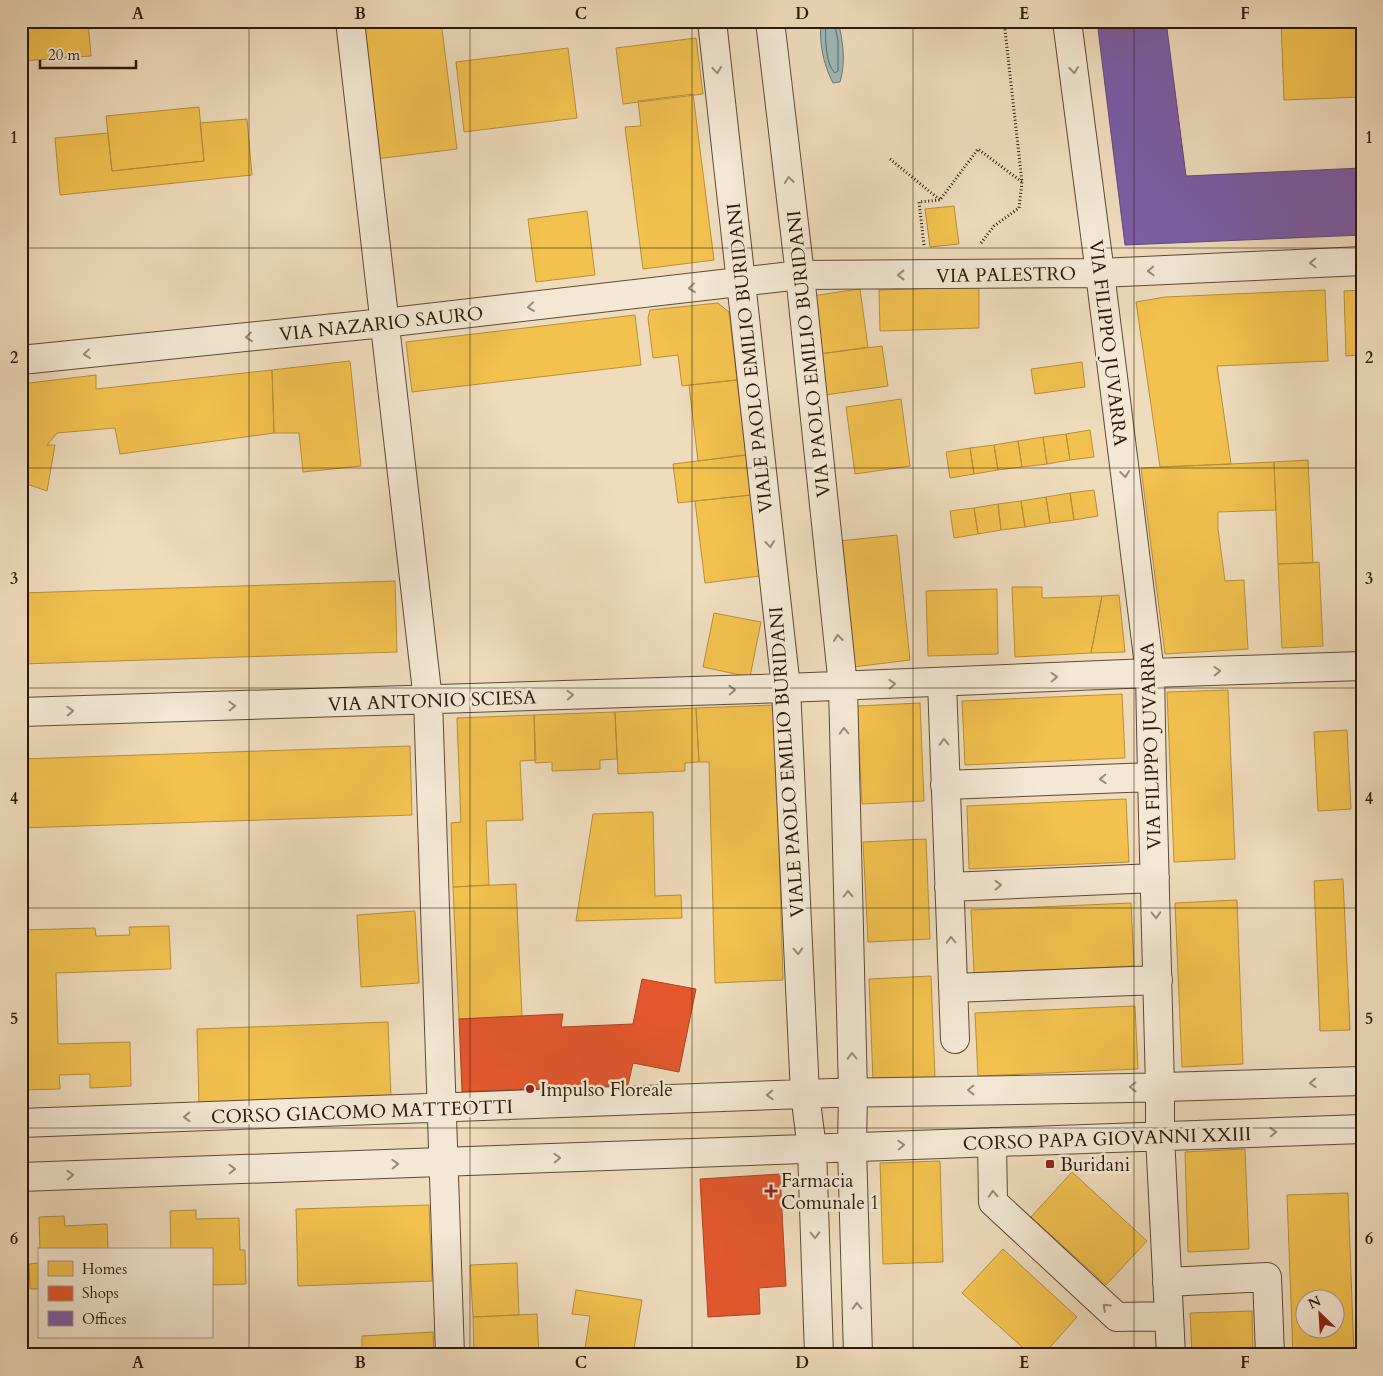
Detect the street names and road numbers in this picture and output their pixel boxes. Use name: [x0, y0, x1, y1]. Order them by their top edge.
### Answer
street label: VIALE PAOLO EMILIO BURIDANI: [721, 201, 779, 514]
street label: VIA PAOLO EMILIO BURIDANI: [781, 209, 837, 499]
street label: VIA FILIPPO JUVARRA: [1082, 238, 1134, 448]
street label: VIA PALESTRO: [936, 261, 1076, 289]
street label: VIA NAZARIO SAURO: [278, 300, 484, 348]
street label: VIALE PAOLO EMILIO BURIDANI: [763, 605, 811, 918]
street label: VIA FILIPPO JUVARRA: [1134, 641, 1168, 850]
street label: VIA ANTONIO SCIESA: [327, 684, 537, 718]
street label: CORSO GIACOMO MATTEOTTI: [210, 1094, 514, 1130]
street label: CORSO PAPA GIOVANNI XXIII: [962, 1121, 1252, 1157]

